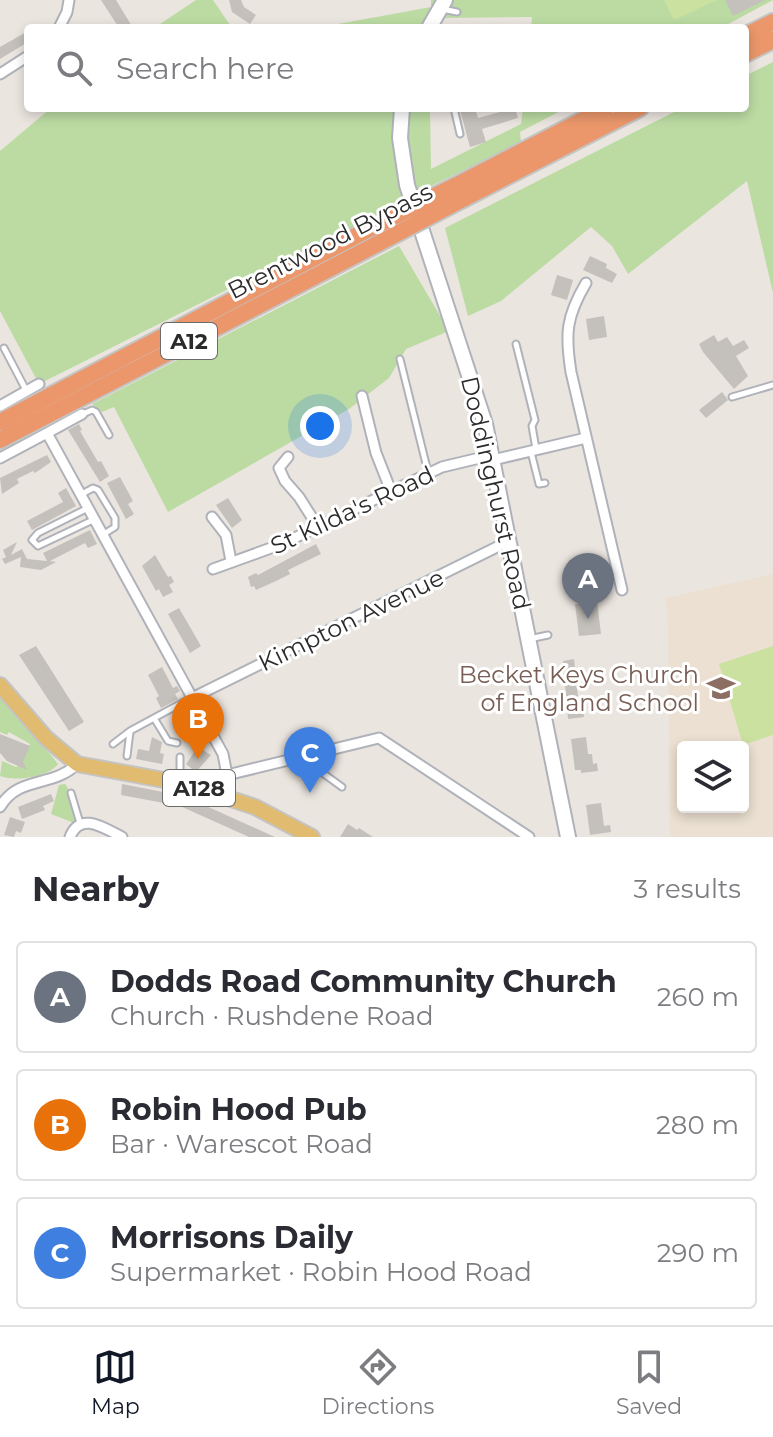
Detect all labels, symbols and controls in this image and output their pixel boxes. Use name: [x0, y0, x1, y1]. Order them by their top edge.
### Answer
search box: [24, 24, 749, 112]
icon: search: [52, 46, 96, 90]
text: Search here: [116, 50, 294, 87]
street label: Brentwood Bypass: [223, 177, 437, 305]
road number: A12: [161, 323, 217, 359]
street label: Doddinghurst Road: [455, 373, 537, 613]
your location: [300, 406, 340, 446]
street label: St Kilda's Road: [266, 459, 438, 561]
pin: A: [562, 553, 614, 619]
street label: Kimpton Avenue: [254, 563, 448, 677]
place label: Becket Keys Church of England School: [459, 660, 699, 717]
school or university icon: Becket Keys Church of England School: [706, 673, 736, 703]
pin: B: [172, 693, 224, 759]
pin: C: [284, 727, 336, 793]
map controls: [677, 741, 749, 813]
button: layers: [677, 741, 749, 813]
road number: A128: [163, 770, 235, 806]
text: Nearby: [32, 868, 159, 910]
text: 3 results: [634, 873, 741, 905]
text: Dodds Road Community Church: [110, 963, 617, 1000]
text: A: [50, 981, 70, 1013]
text: 260 m: [657, 981, 739, 1013]
text: Church · Rushdene Road: [110, 1000, 434, 1032]
text: Robin Hood Pub: [110, 1091, 367, 1128]
text: B: [50, 1109, 70, 1141]
text: 280 m: [656, 1109, 739, 1141]
text: Bar · Warescot Road: [110, 1128, 373, 1160]
text: Morrisons Daily: [110, 1219, 353, 1256]
text: C: [51, 1237, 69, 1269]
text: 290 m: [657, 1237, 739, 1269]
text: Supermarket · Robin Hood Road: [110, 1256, 532, 1288]
tab: Map: [91, 1345, 140, 1420]
tab: Directions: [322, 1345, 434, 1420]
tab: Saved: [616, 1345, 682, 1420]

